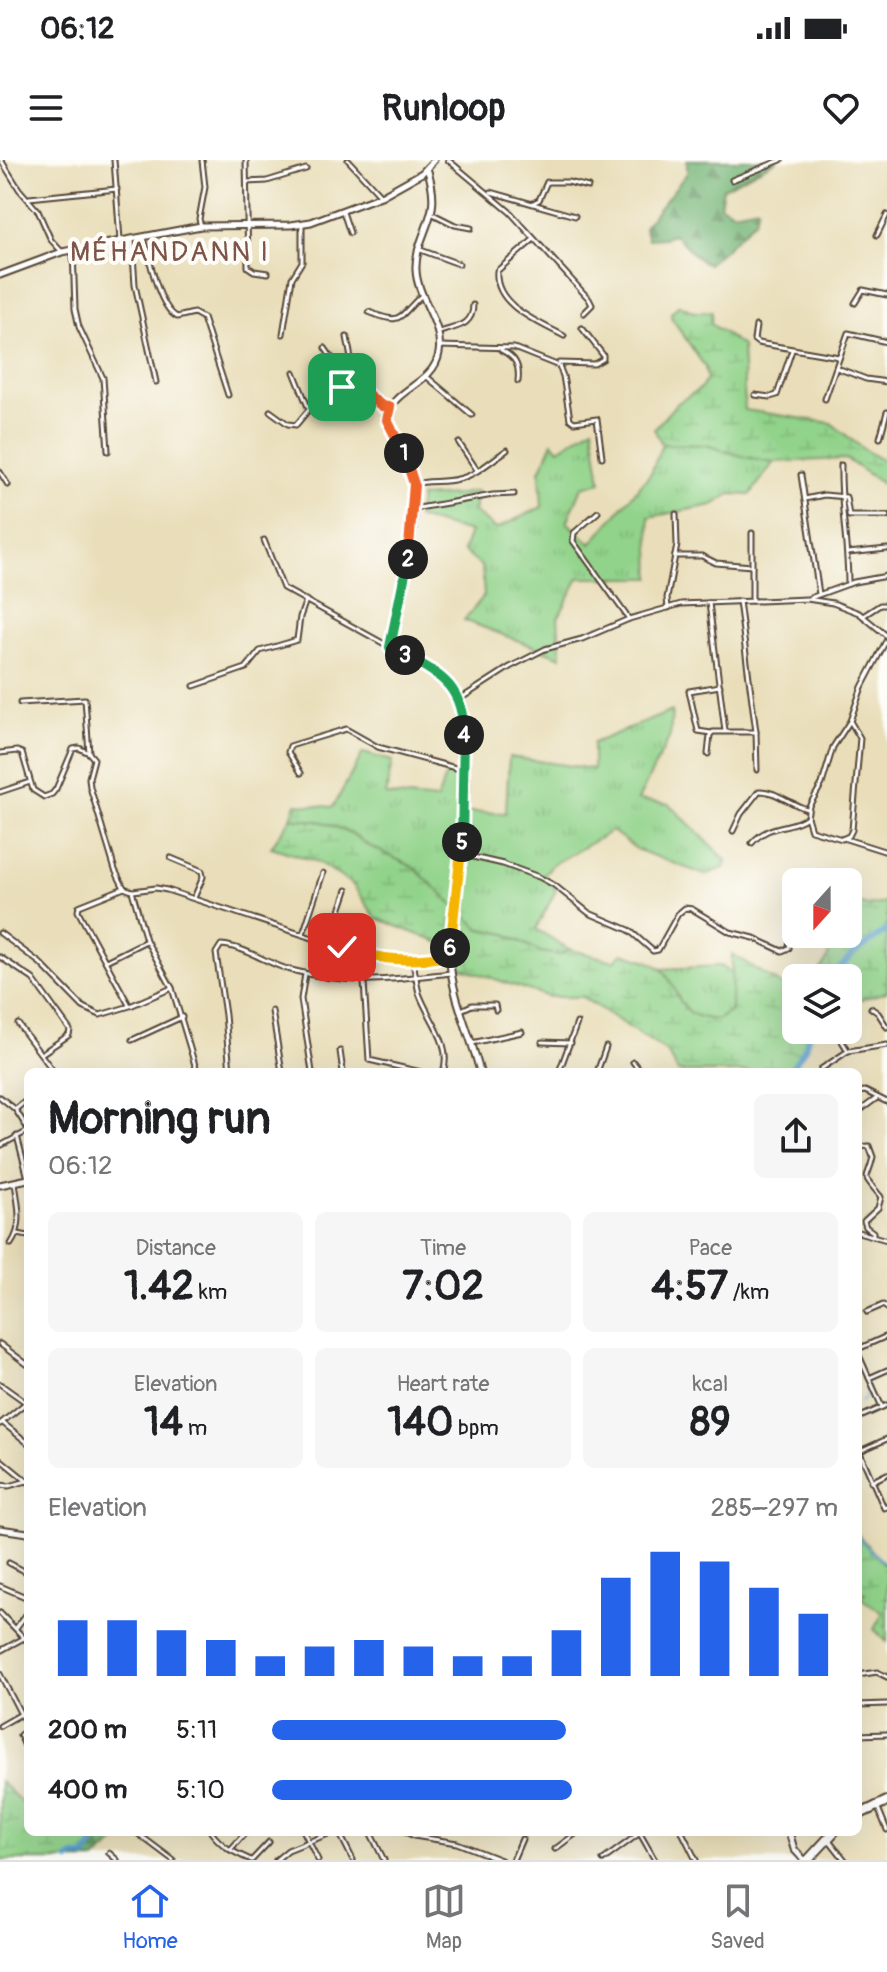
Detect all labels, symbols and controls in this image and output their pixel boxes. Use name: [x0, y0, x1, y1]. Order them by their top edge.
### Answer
text: 06:12: [40, 10, 114, 47]
icon: menu: [24, 86, 68, 130]
text: Runloop: [382, 86, 505, 131]
icon: heart: [819, 86, 863, 130]
district label: MÉHANDANN I: [70, 235, 270, 270]
pin: [308, 353, 376, 421]
icon: arrive: [320, 365, 364, 409]
pin: 1: [384, 433, 424, 473]
text: 1: [400, 439, 408, 467]
pin: 2: [388, 539, 428, 579]
text: 2: [402, 545, 414, 573]
pin: 3: [385, 635, 425, 675]
text: 3: [399, 641, 411, 669]
pin: 4: [444, 715, 484, 755]
text: 4: [458, 721, 470, 749]
pin: 5: [442, 822, 482, 862]
text: 5: [456, 828, 468, 856]
north arrow: [782, 868, 862, 948]
map controls: [782, 868, 862, 1044]
pin: [308, 913, 376, 981]
icon: check: [320, 925, 364, 969]
pin: 6: [430, 928, 470, 968]
text: 6: [444, 934, 456, 962]
button: layers: [782, 964, 862, 1044]
text: Morning run: [48, 1092, 271, 1147]
button: share: [754, 1094, 838, 1178]
text: 06:12: [48, 1150, 113, 1182]
text: Distance: [135, 1234, 216, 1262]
text: Time: [420, 1234, 466, 1262]
text: Pace: [689, 1234, 732, 1262]
text: 1.42: [124, 1262, 194, 1311]
text: 7:02: [402, 1262, 484, 1311]
text: 4:57: [651, 1262, 728, 1311]
text: km: [194, 1278, 227, 1306]
text: /km: [728, 1278, 769, 1306]
text: Elevation: [134, 1370, 218, 1398]
text: Heart rate: [397, 1370, 489, 1398]
text: kcal: [692, 1370, 728, 1398]
text: 14: [144, 1398, 183, 1447]
text: 140: [387, 1398, 453, 1447]
text: 89: [690, 1398, 731, 1447]
text: m: [183, 1414, 207, 1442]
text: bpm: [453, 1414, 499, 1442]
text: Elevation: [48, 1492, 147, 1524]
text: 285–297 m: [711, 1492, 838, 1524]
text: 200 m: [48, 1714, 127, 1746]
text: 5:11: [176, 1714, 217, 1746]
text: 400 m: [48, 1774, 127, 1806]
text: 5:10: [176, 1774, 225, 1806]
tab: Home: [122, 1879, 178, 1955]
tab: Map: [422, 1879, 466, 1955]
tab: Saved: [710, 1879, 765, 1955]

